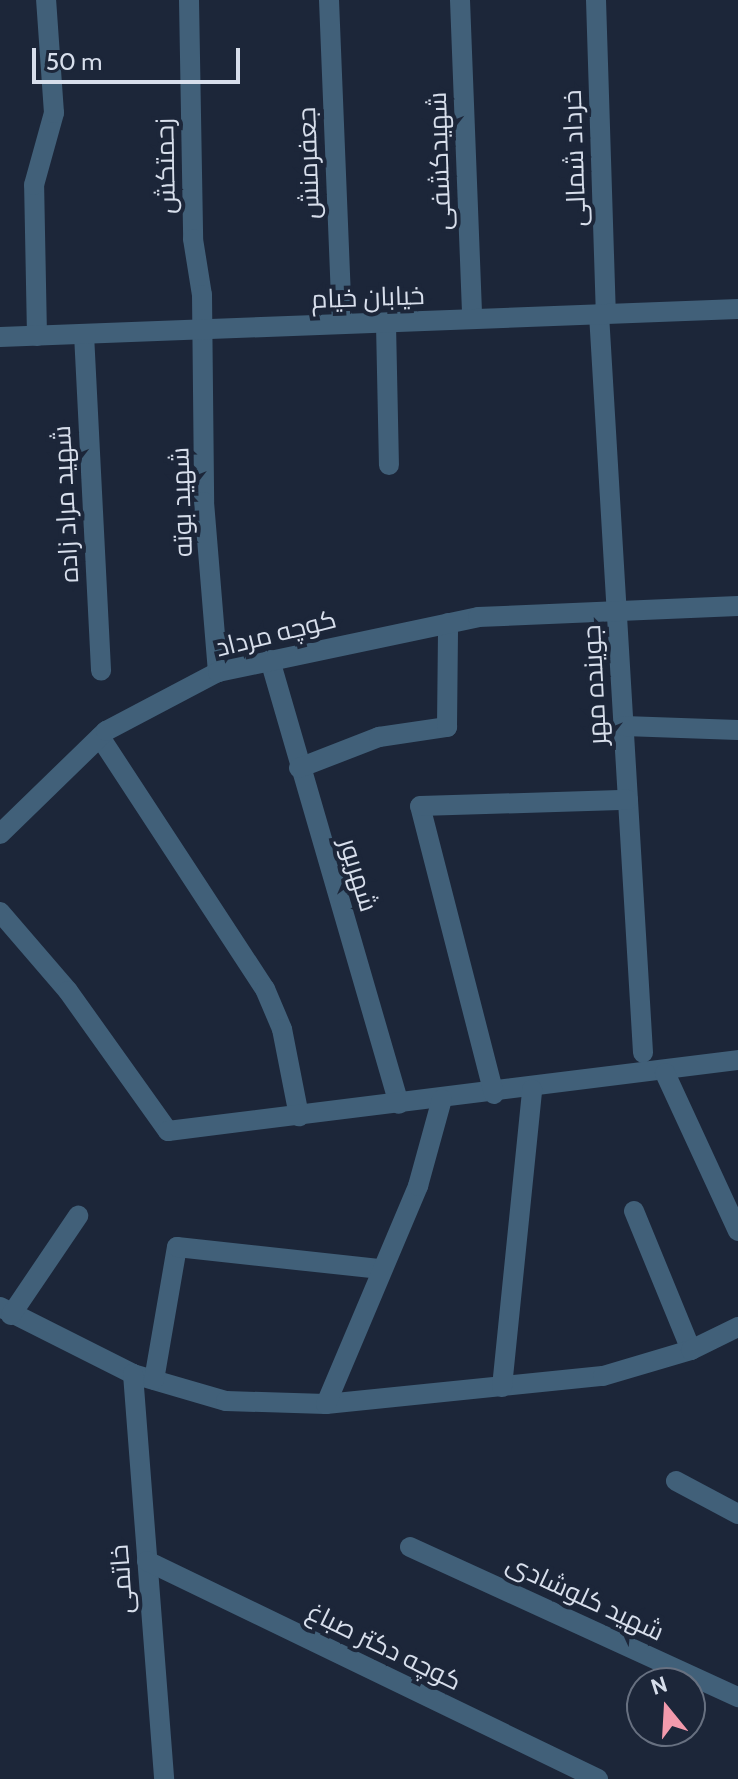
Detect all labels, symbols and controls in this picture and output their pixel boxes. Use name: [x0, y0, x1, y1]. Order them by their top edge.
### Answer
scale bar: [36, 32, 244, 82]
text: 50 m: [46, 47, 102, 76]
street label: خرداد شمالی: [557, 89, 593, 227]
street label: شهیدکشفی: [422, 91, 458, 231]
street label: جعفرمنش: [291, 106, 327, 220]
street label: زحمتکش: [150, 118, 182, 214]
street label: خیابان خیام: [311, 280, 425, 316]
street label: شهید مراد زاده: [46, 425, 86, 583]
street label: شهید بوته: [164, 446, 200, 558]
street label: کوچه مرداد: [212, 604, 340, 664]
street label: جوینده مهر: [576, 624, 614, 746]
street label: شهریور: [332, 834, 384, 916]
street label: خاتمی: [104, 1543, 140, 1615]
street label: شهید کلوشادی: [501, 1548, 669, 1648]
street label: کوچه دکتر صباغ: [302, 1596, 466, 1698]
north arrow: [626, 1667, 706, 1747]
text: N: [647, 1670, 671, 1701]

